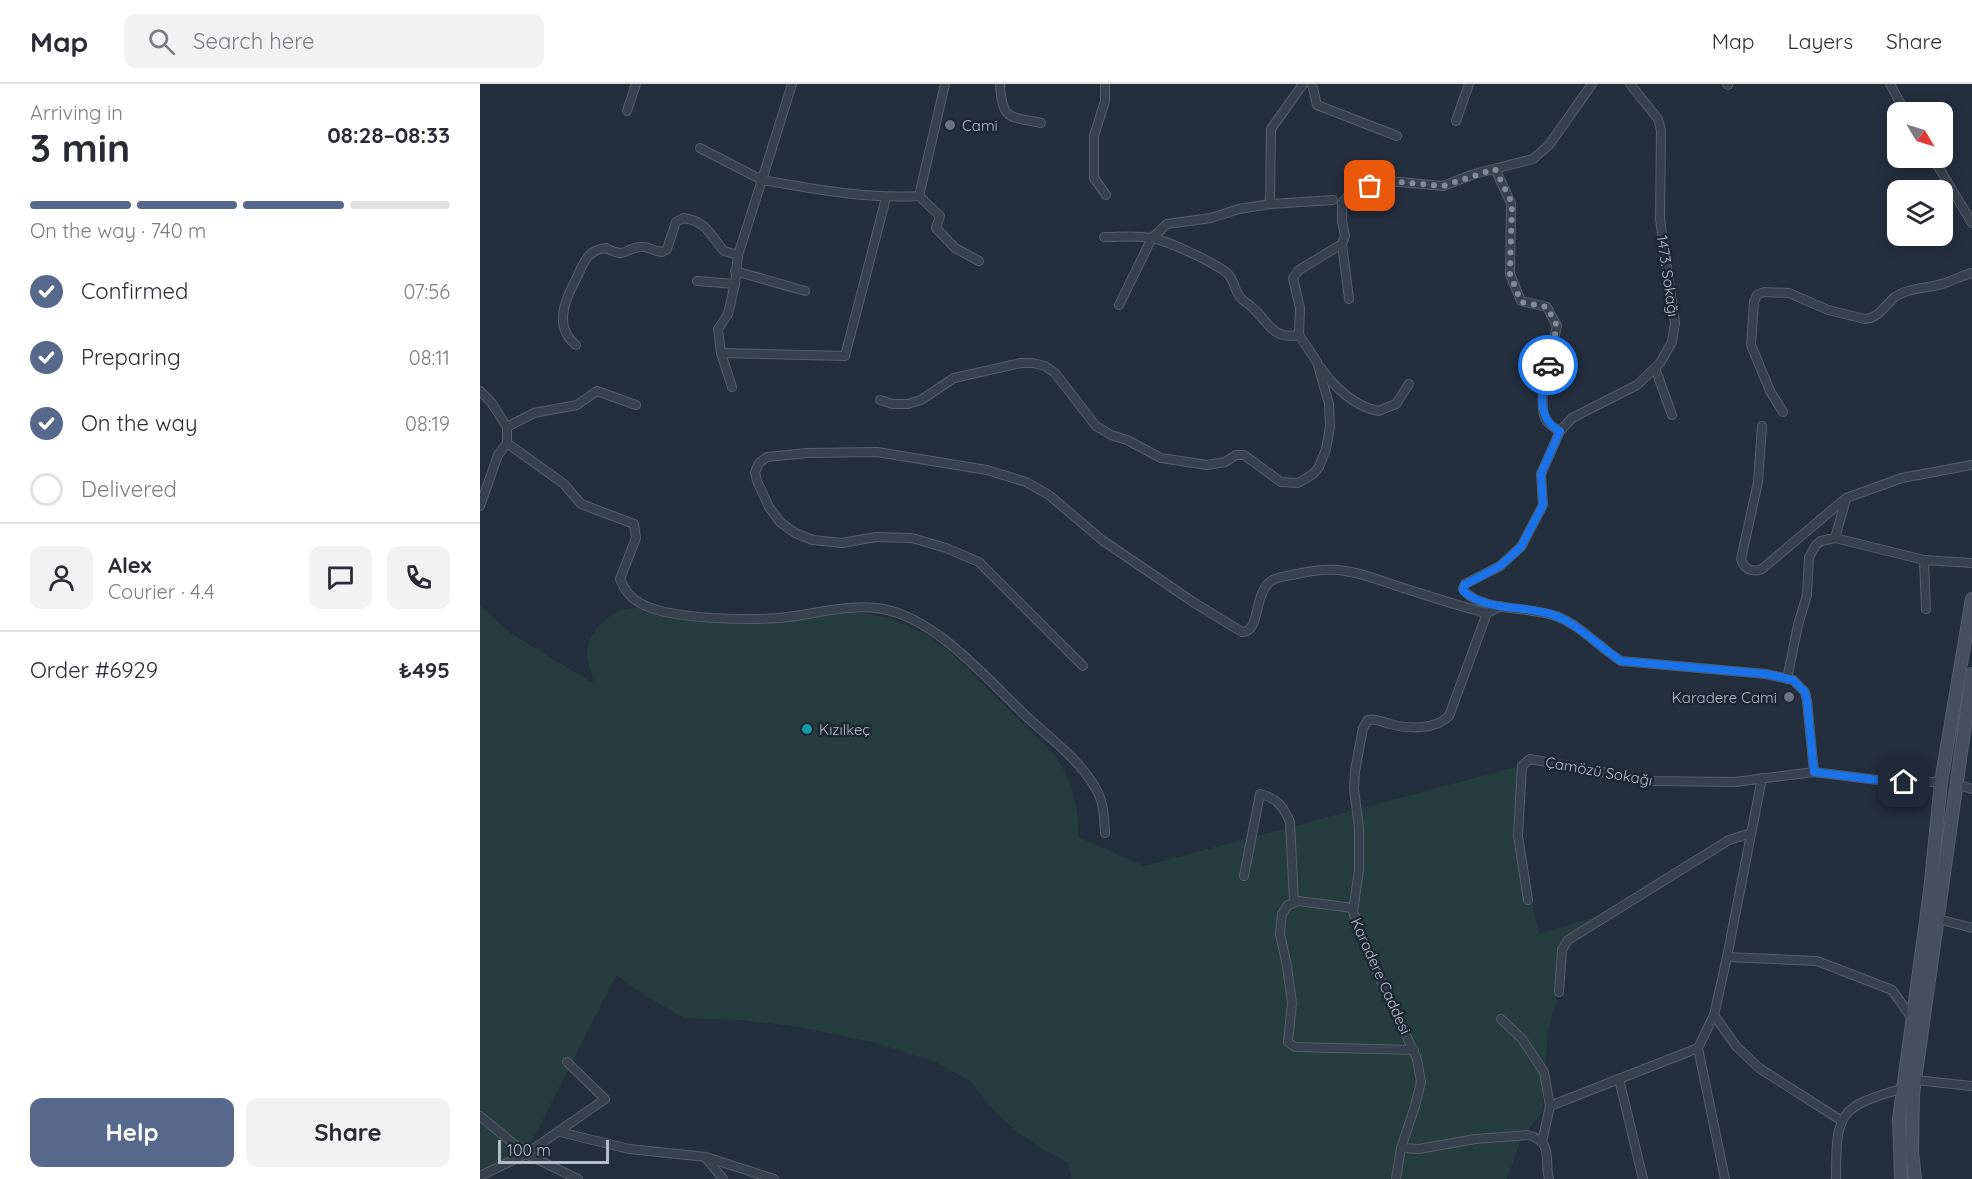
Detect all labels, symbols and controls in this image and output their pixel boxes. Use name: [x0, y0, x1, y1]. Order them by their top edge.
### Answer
search box: [124, 14, 544, 68]
text: Map: [30, 24, 88, 59]
icon: search: [145, 25, 178, 58]
text: Search here: [193, 27, 315, 55]
text: Map: [1712, 28, 1755, 54]
text: Layers: [1788, 28, 1853, 54]
text: Share: [1886, 28, 1942, 54]
text: Arriving in: [30, 100, 123, 125]
north arrow: [1887, 102, 1953, 168]
map controls: [1887, 102, 1953, 246]
place label: Cami: [962, 116, 998, 135]
marker: Cami: [943, 118, 957, 132]
text: 08:28–08:33: [327, 121, 450, 149]
text: 3 min: [30, 123, 130, 172]
pin: [1344, 160, 1395, 211]
icon: bag: [1353, 169, 1386, 202]
button: layers: [1887, 180, 1953, 246]
text: On the way · 740 m: [30, 218, 206, 243]
street label: 1473. Sokağı: [1653, 234, 1683, 318]
icon: check: [30, 275, 63, 308]
text: Confirmed: [81, 277, 188, 305]
text: 07:56: [404, 279, 450, 304]
courier: [1518, 335, 1578, 395]
icon: check: [30, 341, 63, 374]
text: Preparing: [81, 343, 181, 371]
text: 08:11: [409, 345, 450, 370]
icon: car: [1532, 349, 1565, 382]
icon: check: [30, 407, 63, 440]
text: On the way: [81, 409, 197, 437]
text: 08:19: [405, 411, 450, 436]
text: Delivered: [81, 475, 177, 503]
button: person: [30, 546, 93, 609]
button: chat: [309, 546, 372, 609]
button: phone: [387, 546, 450, 609]
text: Alex: [108, 551, 151, 579]
text: Courier · 4.4: [108, 579, 214, 604]
text: Order #6929: [30, 656, 158, 684]
text: ₺495: [398, 656, 450, 684]
place label: Karadere Cami: [1672, 688, 1777, 707]
marker: Karadere Cami: [1782, 690, 1796, 704]
place label: Kızılkeç: [819, 720, 870, 739]
marker: Kızılkeç: [800, 722, 814, 736]
street label: Çamözü Sokağı: [1544, 752, 1654, 790]
pin: [1878, 756, 1929, 807]
icon: home: [1887, 765, 1920, 798]
street label: Karadere Caddesi: [1347, 915, 1415, 1037]
button: Help: [30, 1098, 234, 1167]
button: Share: [246, 1098, 450, 1167]
scale bar: [498, 1137, 609, 1164]
text: 100 m: [507, 1140, 551, 1160]

